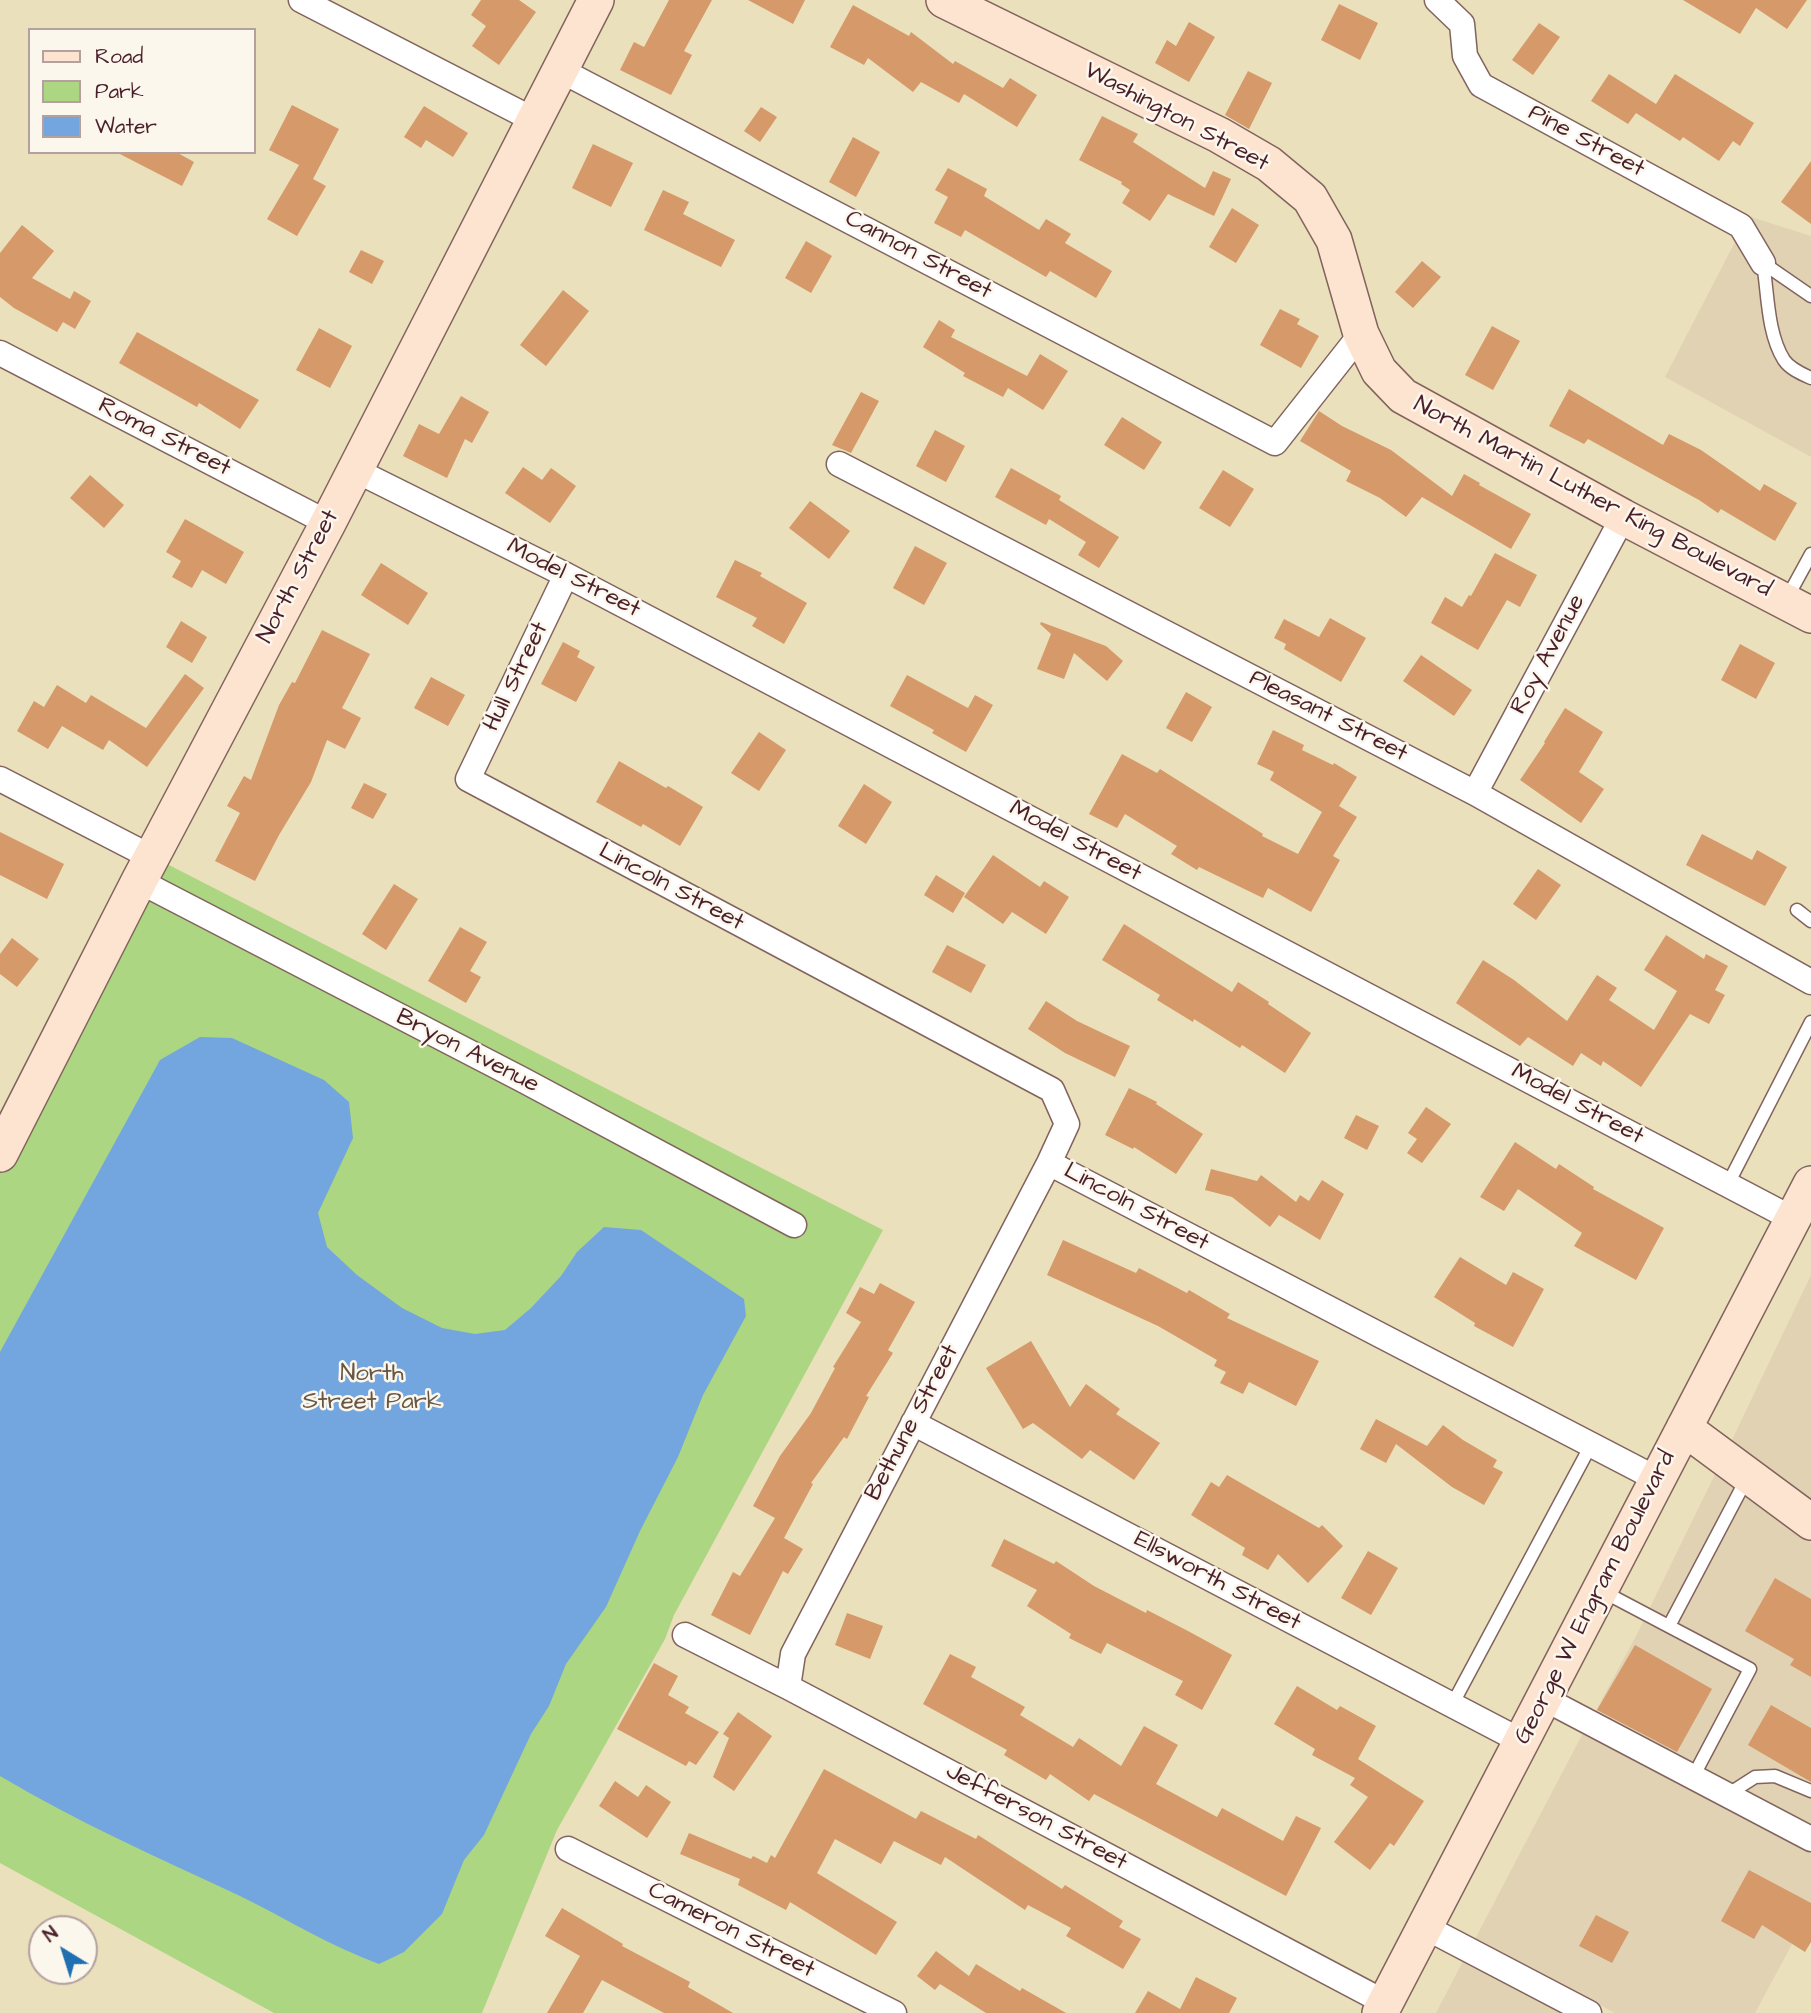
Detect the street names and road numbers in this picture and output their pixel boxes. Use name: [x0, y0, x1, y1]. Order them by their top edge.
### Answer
street label: Washington Street: [1078, 57, 1274, 179]
street label: Pine Street: [1523, 99, 1649, 185]
street label: Cannon Street: [840, 205, 996, 307]
street label: North Martin Luther King Boulevard: [1408, 391, 1776, 605]
street label: Roma Street: [93, 392, 235, 484]
street label: North Street: [252, 505, 346, 649]
street label: Model Street: [501, 533, 645, 625]
street label: Roy Avenue: [1505, 590, 1593, 720]
street label: Hull Street: [478, 618, 556, 736]
street label: Pleasant Street: [1244, 665, 1412, 769]
street label: Model Street: [1004, 795, 1146, 889]
street label: Lincoln Street: [593, 838, 749, 938]
street label: Bryon Avenue: [391, 1004, 543, 1100]
street label: Model Street: [1506, 1058, 1648, 1152]
street label: Lincoln Street: [1058, 1158, 1214, 1258]
street label: Bethune Street: [860, 1340, 966, 1506]
street label: George W Engram Boulevard: [1509, 1446, 1683, 1750]
street label: Ellsworth Street: [1128, 1526, 1306, 1638]
street label: Jefferson Street: [940, 1758, 1132, 1878]
street label: Cameron Street: [643, 1877, 819, 1985]

